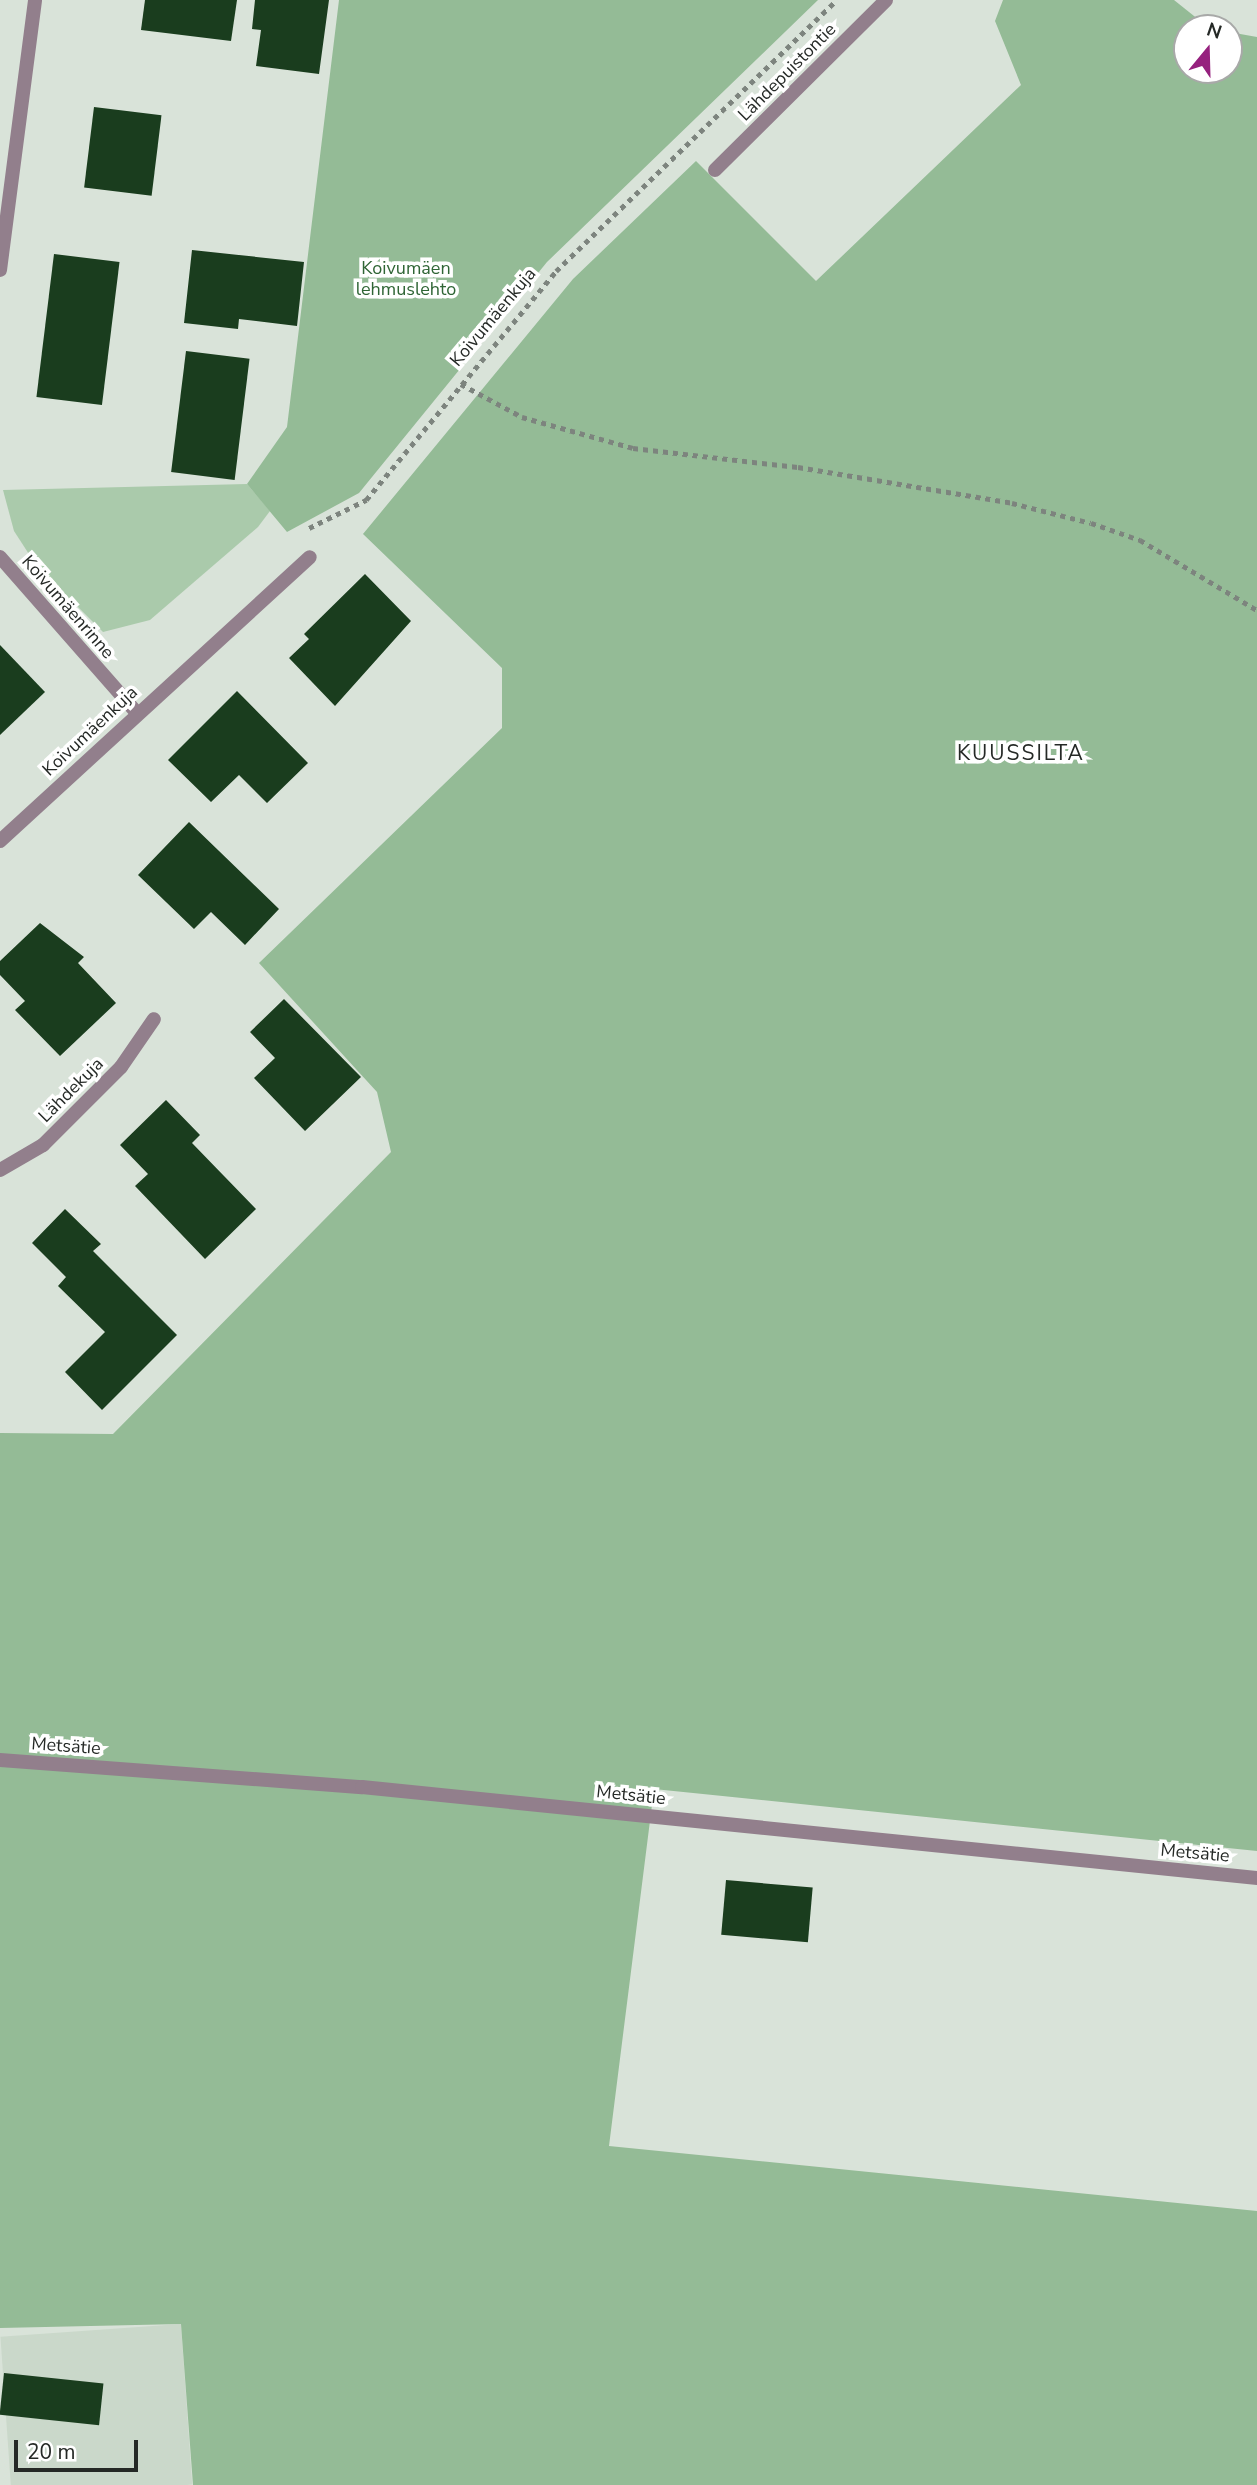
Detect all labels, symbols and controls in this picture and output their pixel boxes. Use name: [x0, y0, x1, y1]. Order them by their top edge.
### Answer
north arrow: [1173, 14, 1243, 84]
text: N: [1203, 16, 1225, 46]
street label: Lähdepuistontie: [734, 19, 840, 125]
park label: Koivumäen lehmuslehto: [356, 258, 456, 300]
street label: Koivumäenkuja: [445, 263, 541, 371]
street label: Koivumäenrinne: [17, 551, 119, 663]
street label: Koivumäenkuja: [38, 681, 142, 781]
district label: KUUSSILTA: [958, 740, 1084, 766]
street label: Lähdekuja: [34, 1053, 108, 1127]
street label: Metsätie: [31, 1733, 101, 1759]
street label: Metsätie: [595, 1781, 667, 1809]
street label: Metsätie: [1159, 1839, 1231, 1867]
scale bar: [18, 2426, 142, 2470]
text: 20 m: [27, 2438, 76, 2466]

